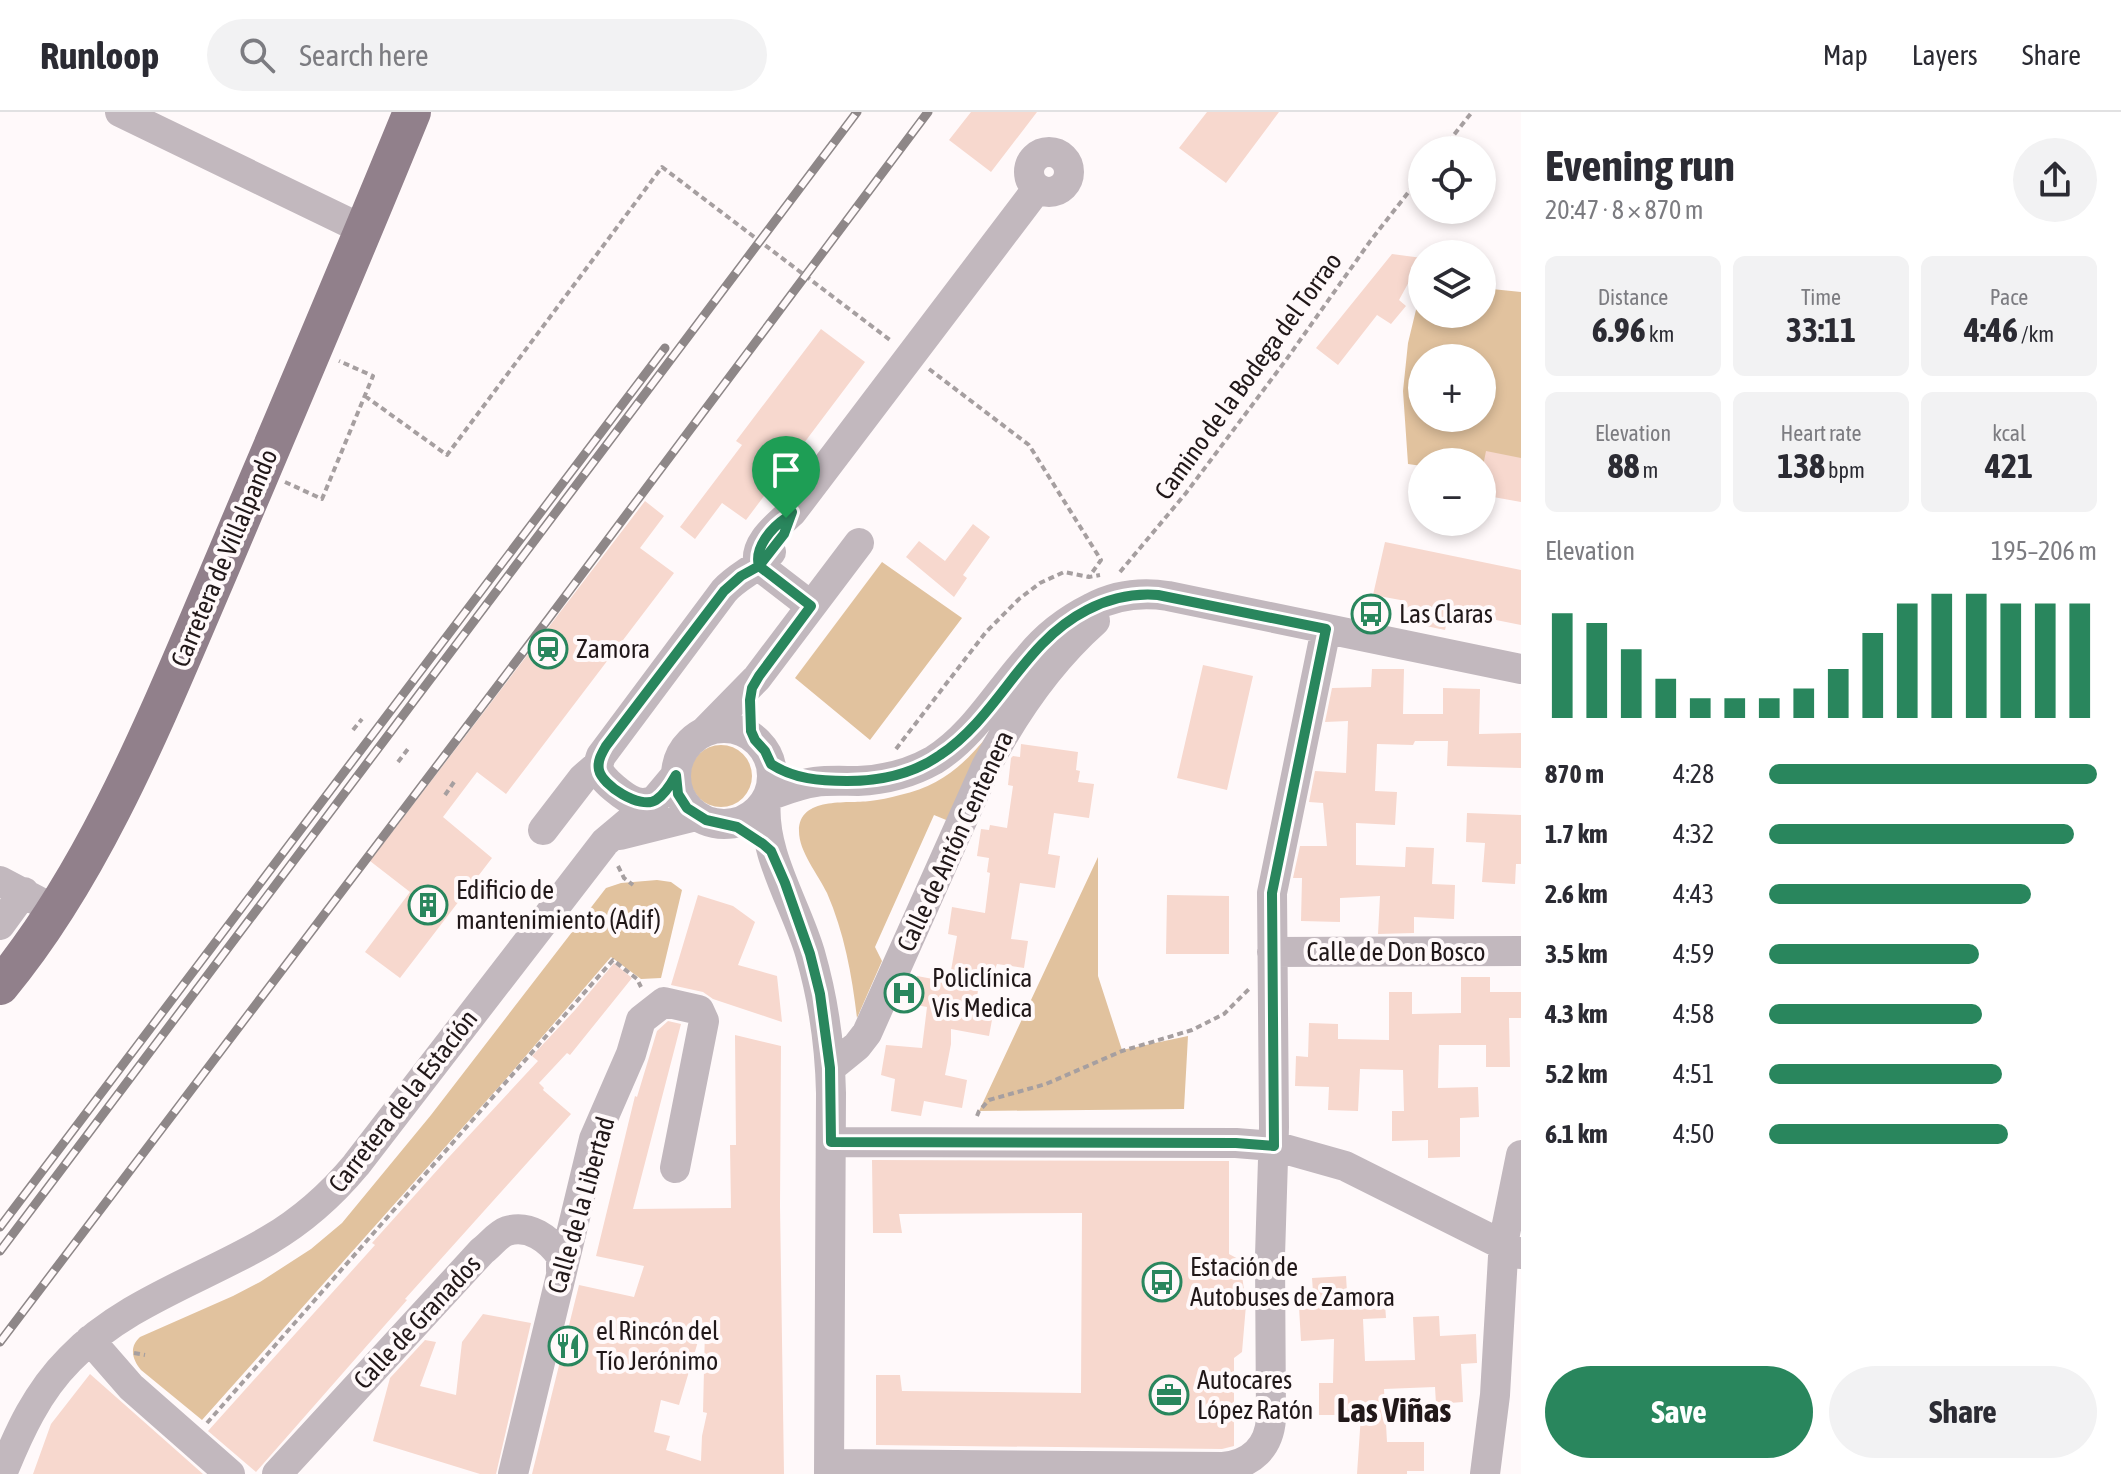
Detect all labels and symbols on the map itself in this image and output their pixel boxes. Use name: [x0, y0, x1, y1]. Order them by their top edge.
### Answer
street label: Camino de la Bodega del Torrao: [1148, 247, 1348, 505]
pin: [752, 436, 820, 518]
street label: Carretera de Villalpando: [165, 445, 283, 671]
bus stop icon: Las Claras: [1350, 593, 1392, 635]
place label: Las Claras: [1399, 599, 1493, 629]
station icon: Zamora: [527, 628, 569, 670]
place label: Zamora: [576, 634, 650, 664]
street label: Calle de Antón Centenera: [891, 726, 1019, 956]
place label: Edificio de mantenimiento (Adif): [456, 875, 661, 935]
building icon: Edificio de mantenimiento (Adif): [407, 884, 449, 926]
street label: Calle de Don Bosco: [1307, 937, 1485, 967]
place label: Policlínica Vis Medica: [932, 963, 1033, 1023]
hospital icon: Policlínica Vis Medica: [883, 972, 925, 1014]
street label: Carretera de la Estación: [322, 1004, 484, 1198]
street label: Calle de la Libertad: [541, 1113, 621, 1297]
street label: Calle de Granados: [347, 1249, 487, 1395]
place label: Estación de Autobuses de Zamora: [1190, 1252, 1395, 1312]
bus stop icon: Estación de Autobuses de Zamora: [1141, 1261, 1183, 1303]
place label: el Rincón del Tío Jerónimo: [596, 1316, 719, 1376]
restaurant icon: el Rincón del Tío Jerónimo: [547, 1325, 589, 1367]
place label: Autocares López Ratón: [1197, 1365, 1313, 1425]
office icon: Autocares López Ratón: [1148, 1374, 1190, 1416]
district label: Las Viñas: [1337, 1390, 1451, 1429]

